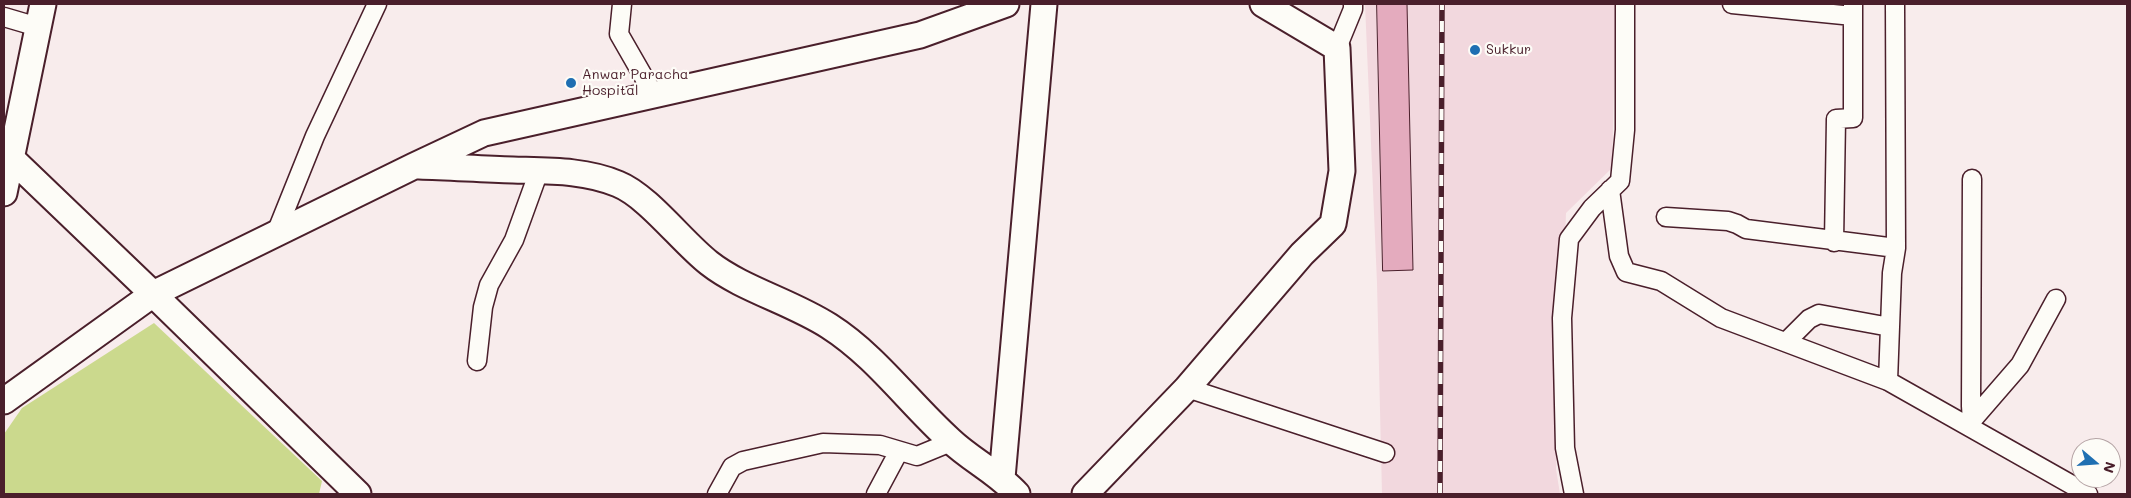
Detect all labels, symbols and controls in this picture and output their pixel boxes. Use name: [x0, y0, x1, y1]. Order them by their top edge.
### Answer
place label: Sukkur: [1486, 42, 1531, 58]
marker: Sukkur: [1468, 43, 1482, 57]
place label: Anwar Paracha Hospital: [582, 67, 688, 100]
marker: Anwar Paracha Hospital: [564, 76, 578, 90]
north arrow: [2071, 438, 2121, 488]
text: N: [2099, 459, 2120, 475]

